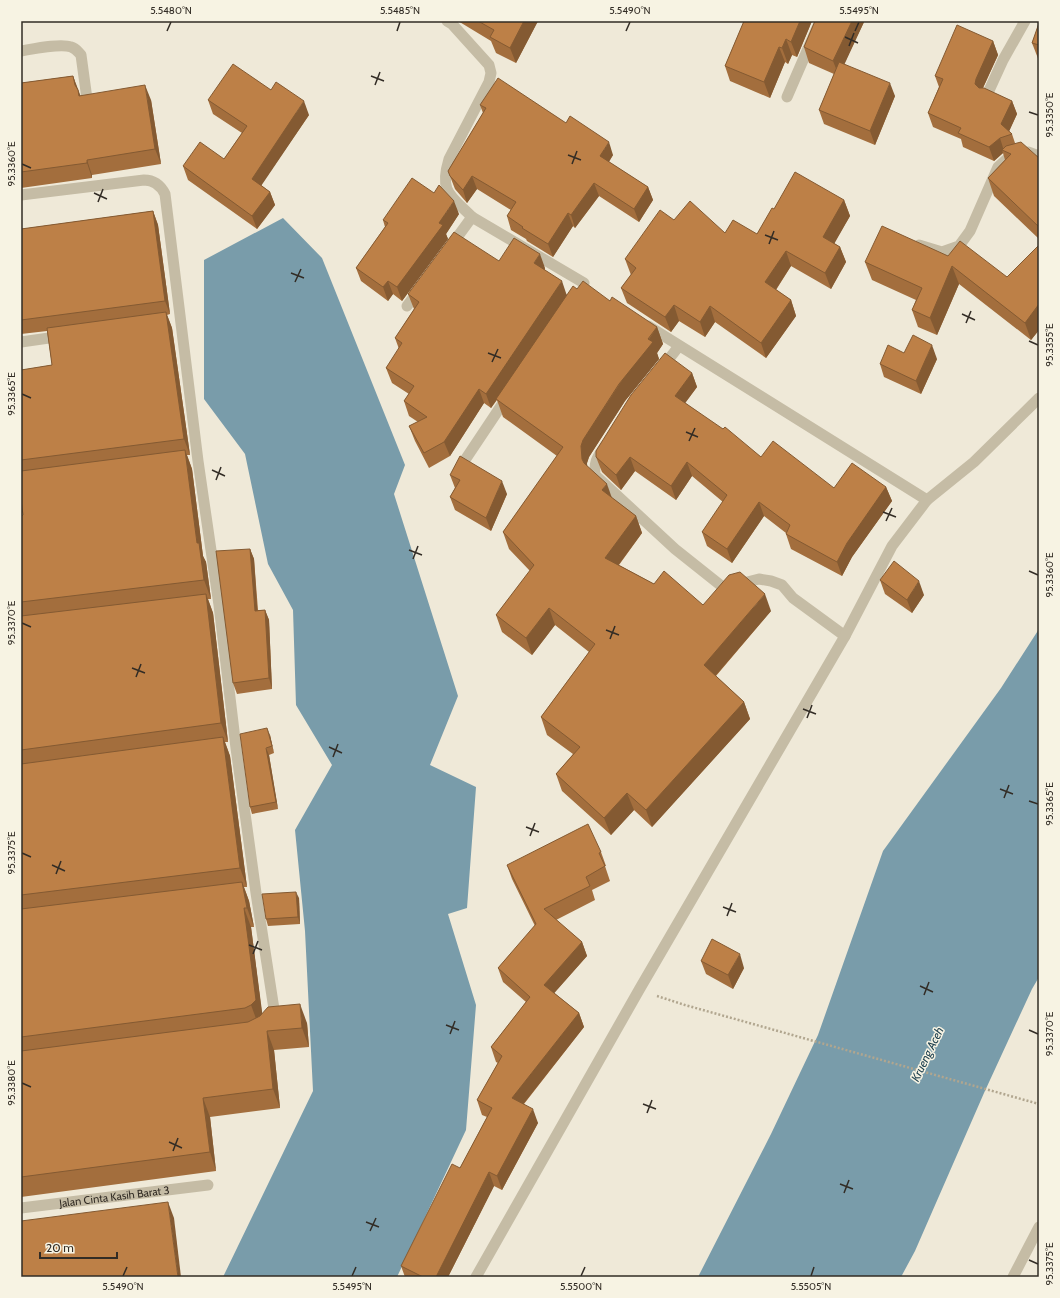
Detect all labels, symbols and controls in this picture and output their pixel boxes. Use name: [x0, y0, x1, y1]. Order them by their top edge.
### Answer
text: 5.5480°N: [150, 4, 192, 17]
text: 5.5485°N: [380, 4, 420, 17]
text: 5.5490°N: [609, 4, 651, 17]
text: 5.5495°N: [839, 4, 879, 17]
text: 95.3350°E: [1043, 92, 1056, 137]
text: 95.3360°E: [5, 141, 18, 187]
text: 95.3355°E: [1043, 323, 1056, 367]
text: 95.3365°E: [5, 372, 18, 416]
text: 95.3360°E: [1043, 552, 1056, 598]
text: 95.3370°E: [5, 600, 18, 645]
text: 95.3365°E: [1043, 782, 1056, 826]
text: 95.3375°E: [5, 831, 18, 874]
text: 95.3370°E: [1043, 1011, 1056, 1056]
water label: Krueng Aceh: [907, 1024, 947, 1084]
text: 95.3380°E: [5, 1060, 18, 1106]
street label: Jalan Cinta Kasih Barat 3: [57, 1183, 170, 1210]
scale bar: [40, 1234, 117, 1260]
text: 20 m: [46, 1240, 74, 1255]
text: 95.3375°E: [1043, 1242, 1056, 1285]
text: 5.5490°N: [102, 1280, 144, 1293]
text: 5.5495°N: [332, 1280, 372, 1293]
text: 5.5500°N: [560, 1280, 602, 1293]
text: 5.5505°N: [791, 1280, 831, 1293]

